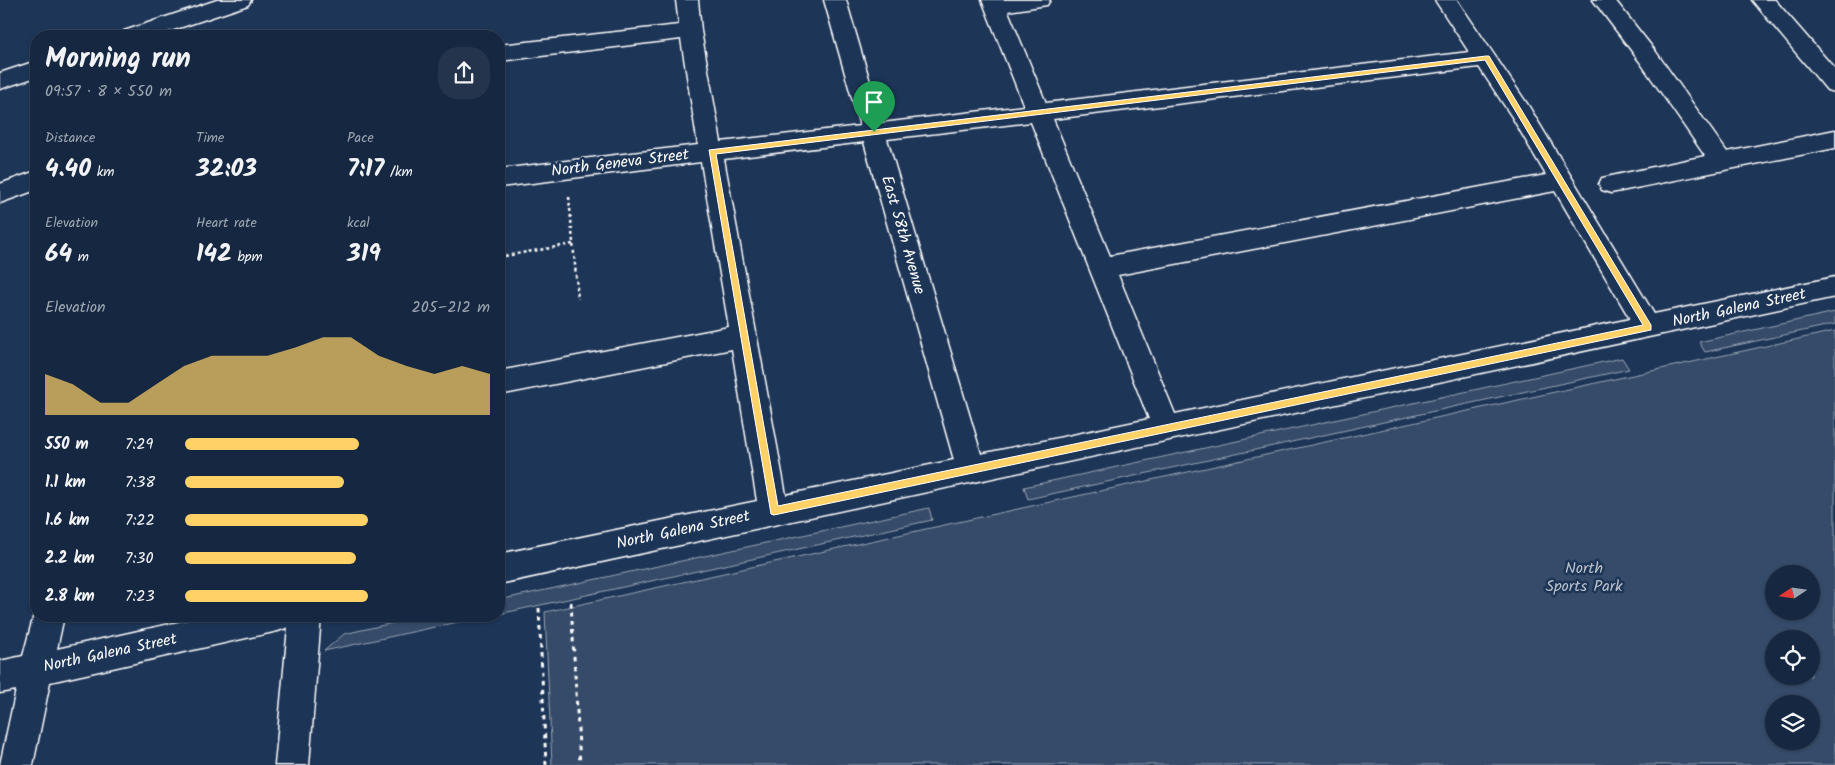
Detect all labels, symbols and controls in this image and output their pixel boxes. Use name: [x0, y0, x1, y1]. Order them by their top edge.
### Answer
text: Morning run: [45, 37, 191, 82]
button: share: [438, 47, 490, 99]
text: 09:57 · 8 × 550 m: [45, 79, 172, 104]
pin: [853, 81, 895, 132]
icon: arrive: [860, 88, 888, 116]
text: Distance: [45, 127, 95, 149]
text: Time: [196, 127, 224, 149]
text: Pace: [347, 127, 374, 149]
street label: North Geneva Street: [550, 142, 691, 184]
text: 4.40: [45, 149, 91, 189]
text: 32:03: [196, 149, 257, 189]
text: 7:17: [347, 149, 384, 189]
text: km: [91, 161, 114, 183]
text: /km: [384, 161, 413, 183]
street label: East 58th Avenue: [874, 173, 932, 297]
text: Elevation: [45, 212, 98, 234]
text: Heart rate: [196, 212, 257, 234]
text: kcal: [347, 212, 370, 234]
text: 64: [45, 234, 72, 274]
text: 142: [196, 234, 232, 274]
text: 319: [347, 234, 381, 274]
text: m: [72, 246, 89, 268]
text: bpm: [232, 246, 263, 268]
street label: North Galena Street: [1670, 281, 1809, 334]
text: Elevation: [45, 295, 106, 320]
text: 205–212 m: [412, 295, 490, 320]
text: 550 m: [45, 432, 89, 457]
text: 7:29: [125, 432, 153, 457]
text: 1.1 km: [45, 470, 86, 495]
text: 7:38: [125, 470, 155, 495]
street label: North Galena Street: [614, 503, 753, 556]
text: 1.6 km: [45, 508, 89, 533]
text: 7:22: [125, 508, 155, 533]
text: 2.2 km: [45, 546, 95, 571]
text: 7:30: [125, 546, 153, 571]
park label: North Sports Park: [1545, 556, 1623, 599]
north arrow: [1765, 565, 1820, 620]
map controls: [1765, 565, 1820, 750]
text: 2.8 km: [45, 584, 95, 609]
text: 7:23: [125, 584, 155, 609]
street label: North Galena Street: [41, 626, 180, 679]
button: locate: [1765, 630, 1820, 685]
button: layers: [1765, 695, 1820, 750]

